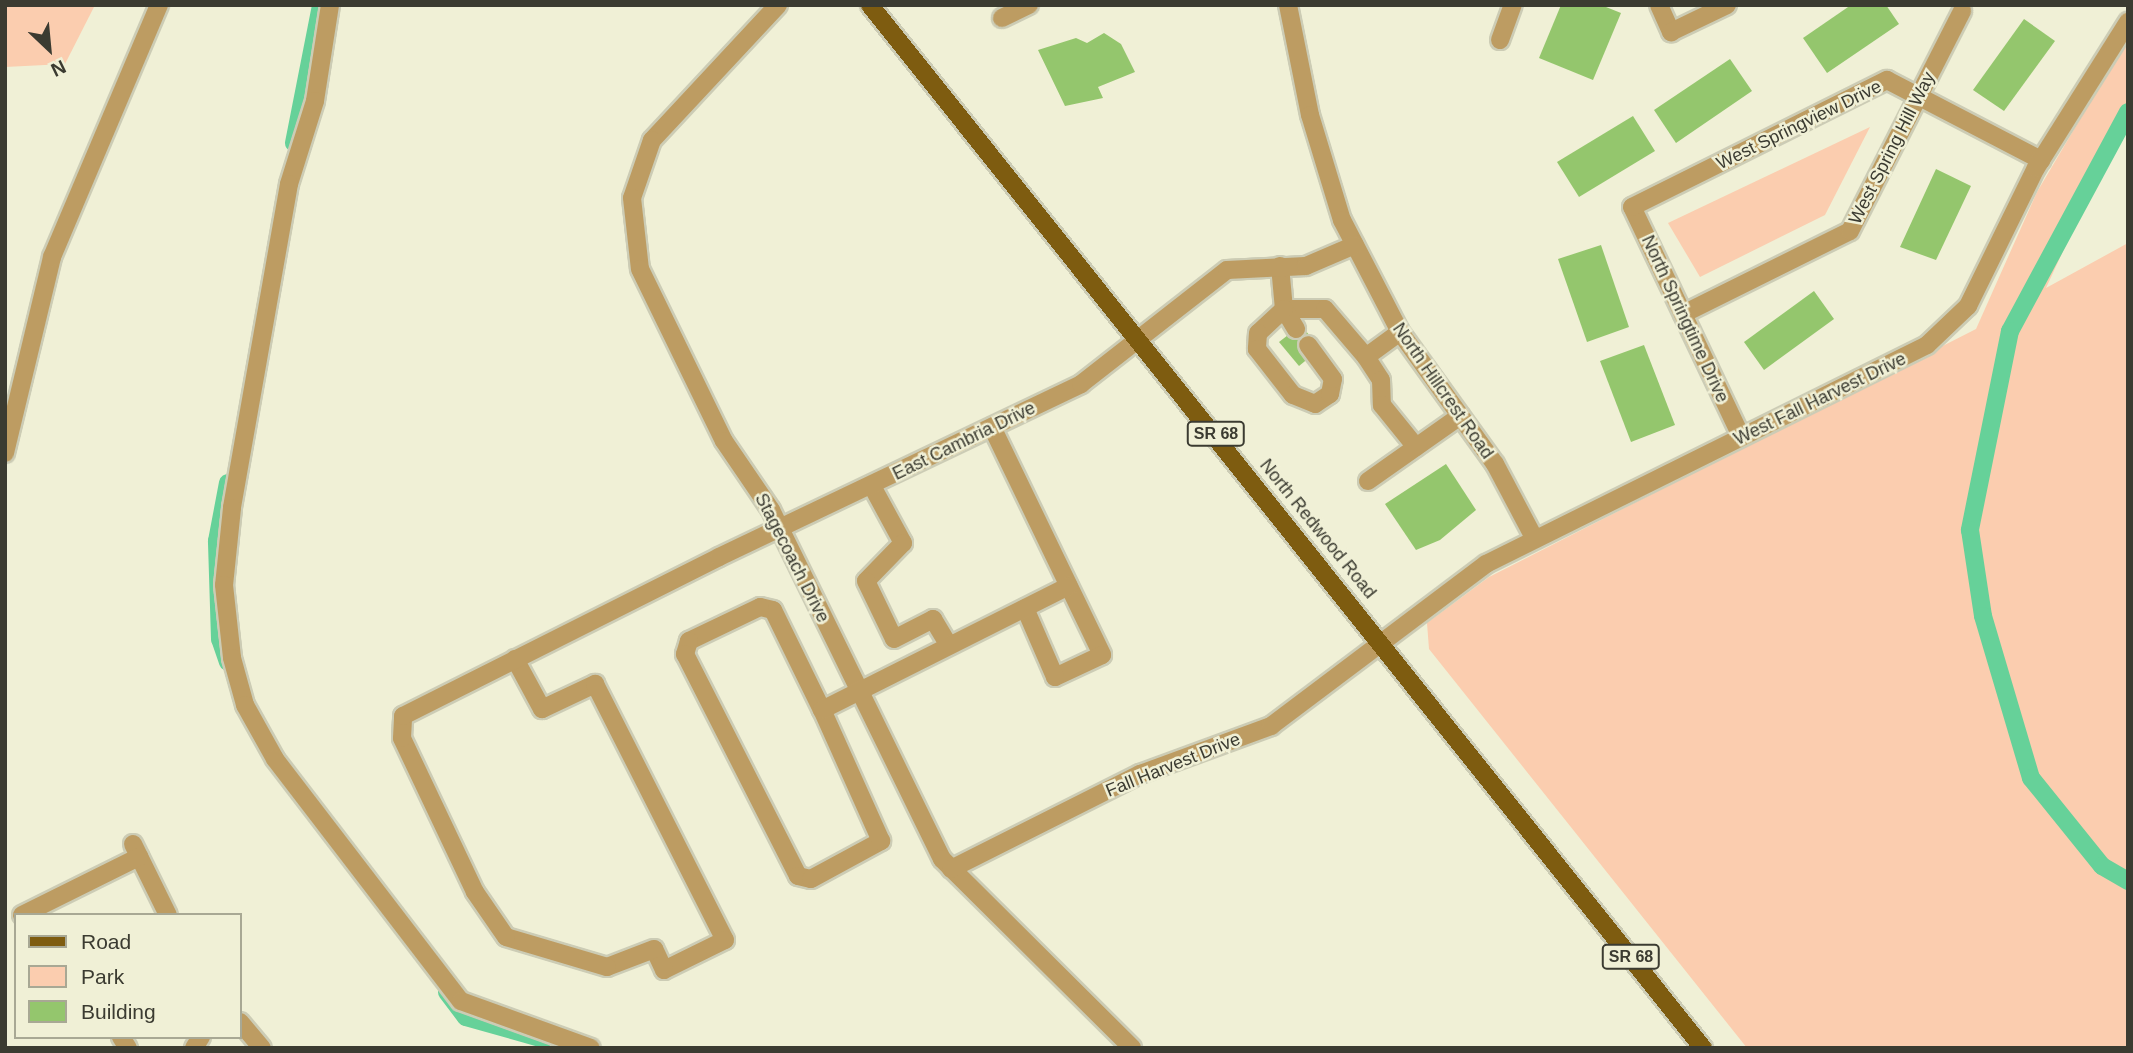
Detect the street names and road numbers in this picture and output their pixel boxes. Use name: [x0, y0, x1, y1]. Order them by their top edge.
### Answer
street label: West Spring Hill Way: [1844, 68, 1940, 228]
street label: West Springview Drive: [1713, 76, 1885, 174]
street label: North Springtime Drive: [1637, 232, 1733, 406]
street label: North Hillcrest Road: [1388, 319, 1498, 463]
street label: West Fall Harvest Drive: [1730, 348, 1910, 450]
street label: East Cambria Drive: [889, 397, 1039, 485]
road number: SR 68: [1186, 422, 1246, 446]
street label: North Redwood Road: [1255, 455, 1381, 603]
street label: Stagecoach Drive: [750, 490, 834, 626]
street label: Fall Harvest Drive: [1103, 728, 1243, 802]
road number: SR 68: [1601, 945, 1661, 970]

